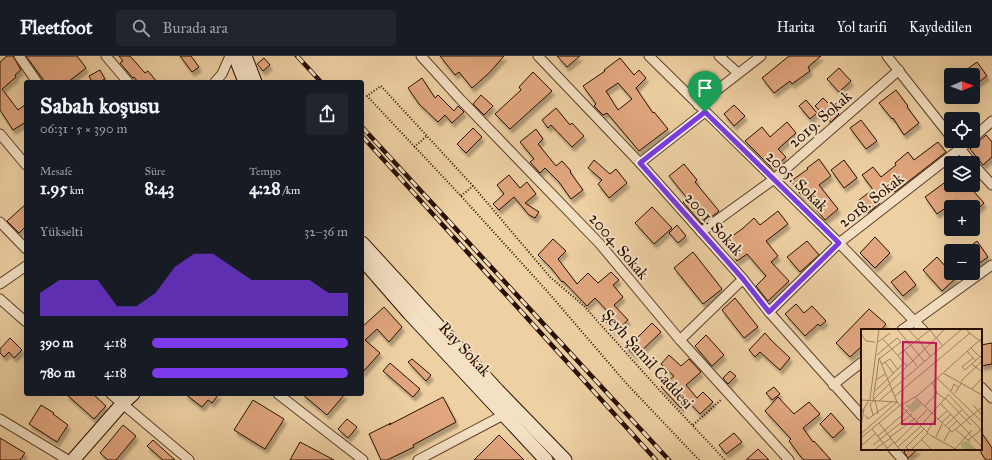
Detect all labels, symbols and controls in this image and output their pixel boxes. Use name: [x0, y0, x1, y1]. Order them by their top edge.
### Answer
search box: [116, 10, 396, 46]
text: Fleetfoot: [20, 16, 92, 39]
icon: search: [130, 17, 152, 39]
text: Burada ara: [162, 19, 228, 37]
text: Harita: [777, 19, 815, 36]
text: Yol tarifi: [837, 19, 887, 36]
text: Kaydedilen: [909, 19, 972, 36]
north arrow: [944, 68, 980, 104]
map controls: [944, 68, 980, 280]
pin: [688, 71, 722, 112]
icon: arrive: [694, 77, 716, 99]
street label: 2019. Sokak: [785, 86, 856, 152]
text: Sabah koşusu: [40, 92, 160, 119]
button: share: [306, 93, 348, 135]
button: locate: [944, 112, 980, 148]
text: 06:31 · 5 × 390 m: [40, 121, 127, 137]
street label: 2005. Sokak: [762, 147, 833, 216]
button: layers: [944, 156, 980, 192]
text: Mesafe: [40, 165, 73, 178]
text: Süre: [145, 165, 165, 178]
text: Tempo: [249, 165, 281, 178]
street label: 2018. Sokak: [835, 168, 908, 231]
text: 1.95: [40, 178, 67, 199]
text: 8:43: [145, 178, 174, 199]
text: 4:28: [249, 178, 281, 199]
text: km: [67, 184, 84, 197]
text: /km: [281, 184, 300, 197]
street label: 2001. Sokak: [681, 189, 748, 260]
button: +: [944, 200, 980, 236]
street label: 2004. Sokak: [585, 209, 653, 283]
text: Yükselti: [40, 224, 83, 240]
text: 32–36 m: [304, 224, 348, 240]
button: −: [944, 244, 980, 280]
street label: Şeyh Şamil Caddesi: [598, 305, 698, 413]
street label: Ray Sokak: [435, 318, 495, 381]
inset map: [861, 329, 982, 450]
text: 390 m: [40, 335, 73, 351]
text: 4:18: [104, 335, 127, 351]
text: 780 m: [40, 365, 75, 381]
text: 4:18: [104, 365, 127, 381]

